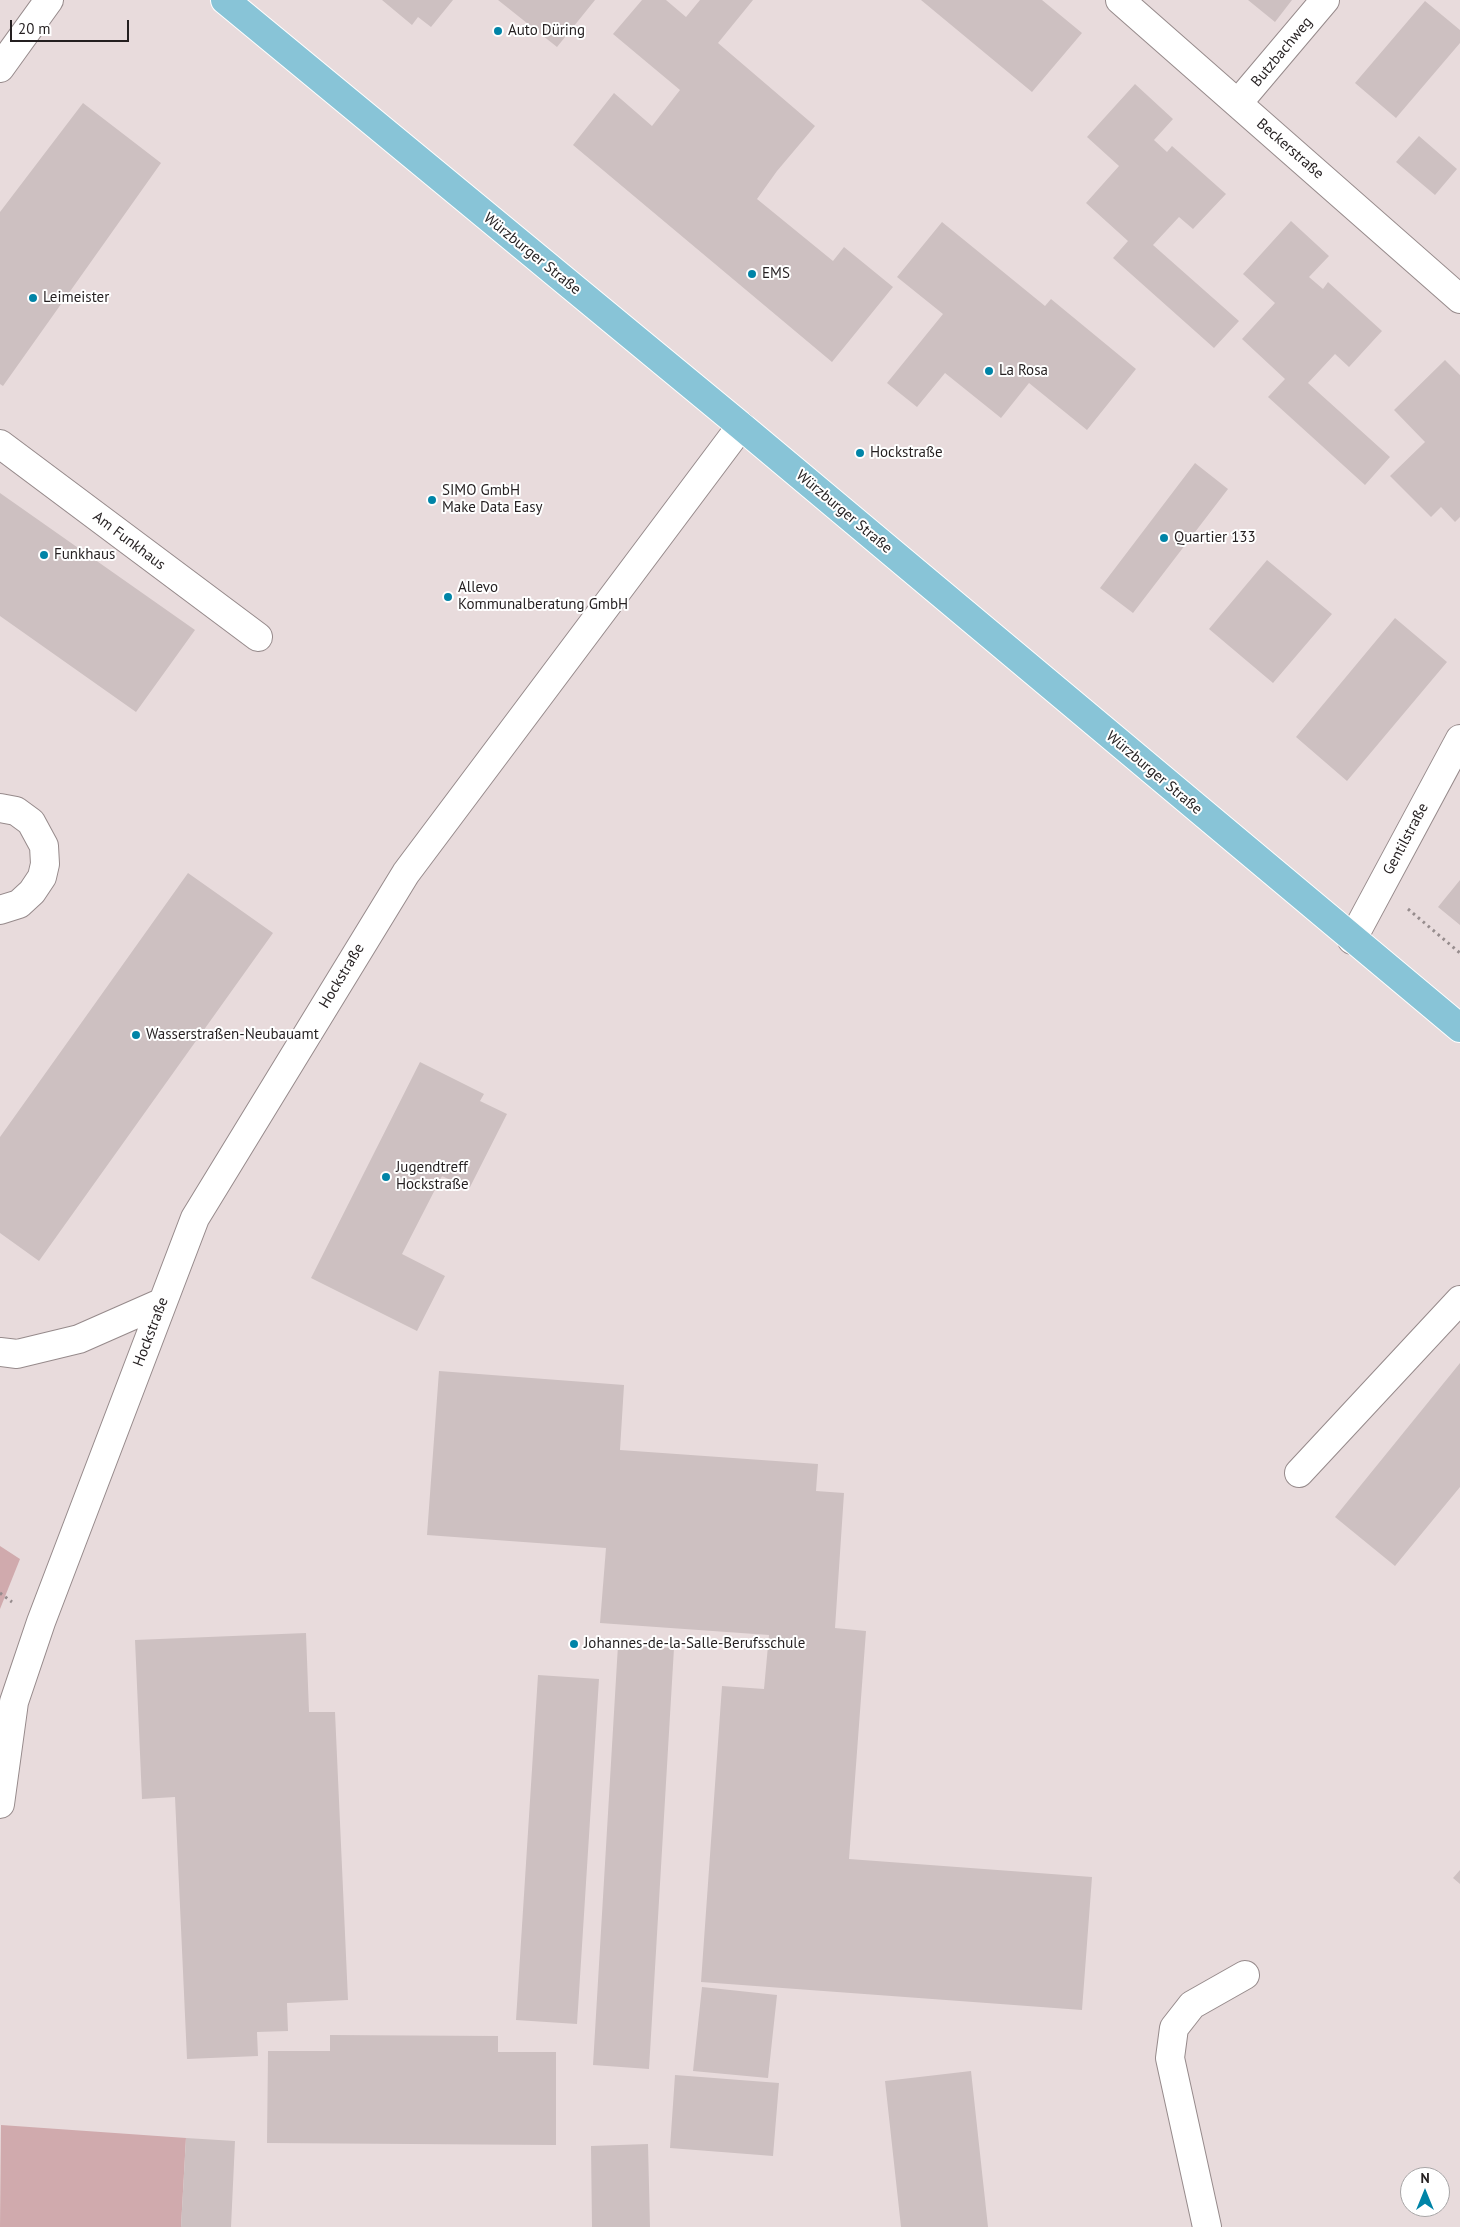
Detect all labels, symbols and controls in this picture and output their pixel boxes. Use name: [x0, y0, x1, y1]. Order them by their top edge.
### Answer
scale bar: [12, 10, 131, 42]
street label: Butzbachweg: [1248, 13, 1316, 91]
text: 20 m: [18, 19, 51, 38]
place label: Auto Düring: [508, 22, 585, 40]
marker: Auto Düring: [492, 25, 504, 37]
street label: Beckerstraße: [1253, 115, 1327, 183]
street label: Würzburger Straße: [480, 209, 584, 299]
place label: EMS: [762, 265, 790, 283]
marker: EMS: [746, 268, 758, 280]
place label: Leimeister: [43, 289, 109, 307]
marker: Leimeister: [27, 292, 39, 304]
place label: La Rosa: [999, 362, 1048, 380]
marker: La Rosa: [983, 365, 995, 377]
place label: Hockstraße: [870, 444, 943, 462]
marker: Hockstraße: [854, 447, 866, 459]
street label: Würzburger Straße: [792, 467, 896, 557]
place label: SIMO GmbH Make Data Easy: [442, 482, 542, 517]
marker: SIMO GmbH Make Data Easy: [426, 494, 438, 506]
street label: Am Funkhaus: [89, 508, 169, 574]
place label: Quartier 133: [1174, 529, 1256, 547]
marker: Quartier 133: [1158, 532, 1170, 544]
place label: Funkhaus: [54, 546, 115, 564]
marker: Funkhaus: [38, 549, 50, 561]
place label: Allevo Kommunalberatung GmbH: [458, 579, 628, 614]
marker: Allevo Kommunalberatung GmbH: [442, 591, 454, 603]
street label: Würzburger Straße: [1102, 728, 1206, 818]
street label: Gentilstraße: [1380, 800, 1432, 878]
street label: Hockstraße: [316, 940, 368, 1012]
place label: Wasserstraßen-Neubauamt: [146, 1026, 319, 1044]
marker: Wasserstraßen-Neubauamt: [130, 1029, 142, 1041]
place label: Jugendtreff Hockstraße: [396, 1159, 469, 1194]
marker: Jugendtreff Hockstraße: [380, 1171, 392, 1183]
street label: Hockstraße: [130, 1295, 172, 1369]
place label: Johannes-de-la-Salle-Berufsschule: [584, 1635, 805, 1653]
marker: Johannes-de-la-Salle-Berufsschule: [568, 1638, 580, 1650]
north arrow: [1400, 2167, 1450, 2217]
text: N: [1420, 2169, 1430, 2187]

